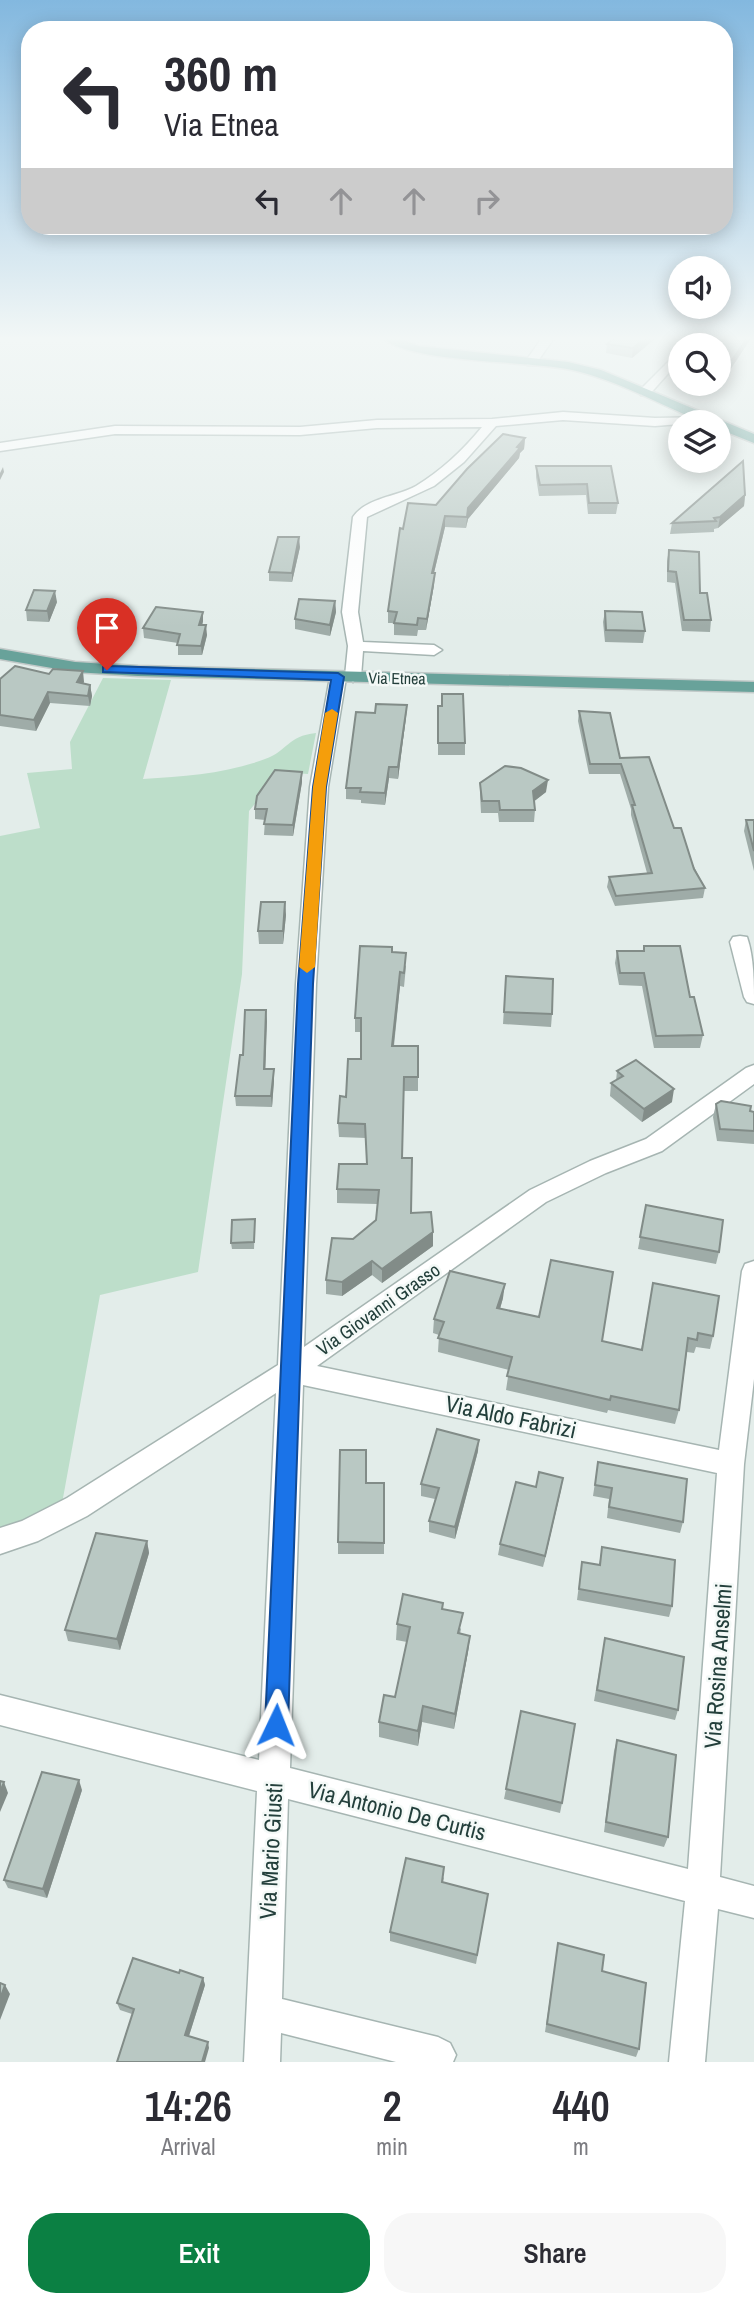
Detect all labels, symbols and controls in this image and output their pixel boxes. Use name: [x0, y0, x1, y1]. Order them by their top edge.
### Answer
text: 360 m: [164, 40, 278, 106]
icon: left: [49, 49, 140, 140]
text: Via Etnea: [164, 103, 279, 146]
icon: left: [249, 182, 287, 220]
icon: ahead: [322, 182, 360, 220]
icon: ahead: [395, 182, 433, 220]
icon: right: [468, 182, 506, 220]
map controls: [668, 256, 731, 473]
button: sound: [668, 256, 731, 319]
button: search: [668, 333, 731, 396]
button: layers: [668, 410, 731, 473]
pin: [77, 598, 137, 670]
icon: arrive: [88, 609, 126, 647]
street label: Via Etnea: [368, 667, 427, 690]
street label: Via Giovanni Grasso: [311, 1257, 445, 1361]
street label: Via Aldo Fabrizi: [443, 1388, 579, 1445]
street label: Via Rosina Anselmi: [696, 1582, 739, 1750]
position arrow: [239, 1688, 313, 1762]
street label: Via Antonio De Curtis: [305, 1773, 489, 1848]
street label: Via Mario Giusti: [251, 1782, 290, 1920]
text: 14:26: [144, 2078, 232, 2134]
text: 2: [382, 2078, 402, 2134]
text: 440: [552, 2078, 610, 2134]
text: Arrival: [161, 2131, 215, 2162]
text: min: [376, 2131, 408, 2162]
text: m: [573, 2131, 589, 2162]
button: Exit: [28, 2213, 370, 2293]
button: Share: [384, 2213, 726, 2293]

